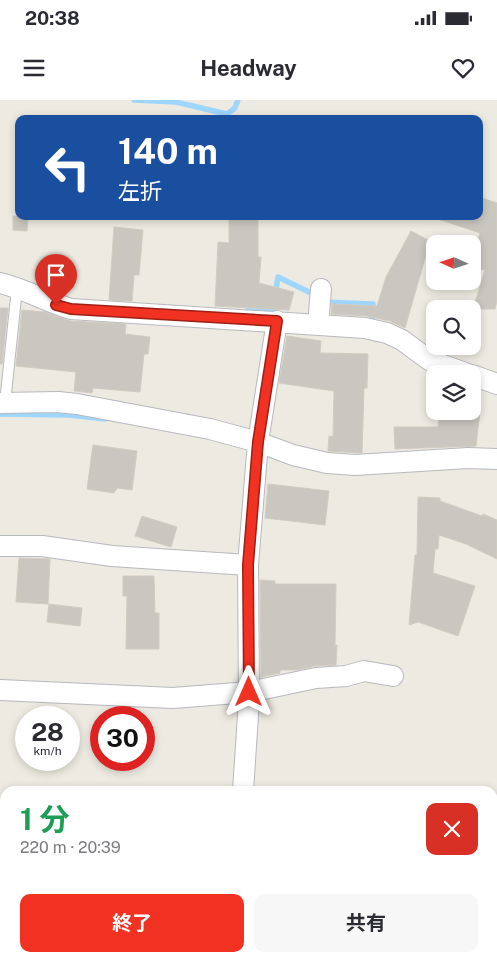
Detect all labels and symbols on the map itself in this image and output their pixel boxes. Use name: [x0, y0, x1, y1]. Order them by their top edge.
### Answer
north arrow: [426, 235, 481, 290]
pin: [35, 254, 77, 305]
position arrow: [222, 665, 274, 717]
speed limit sign: 30: [90, 706, 155, 771]

